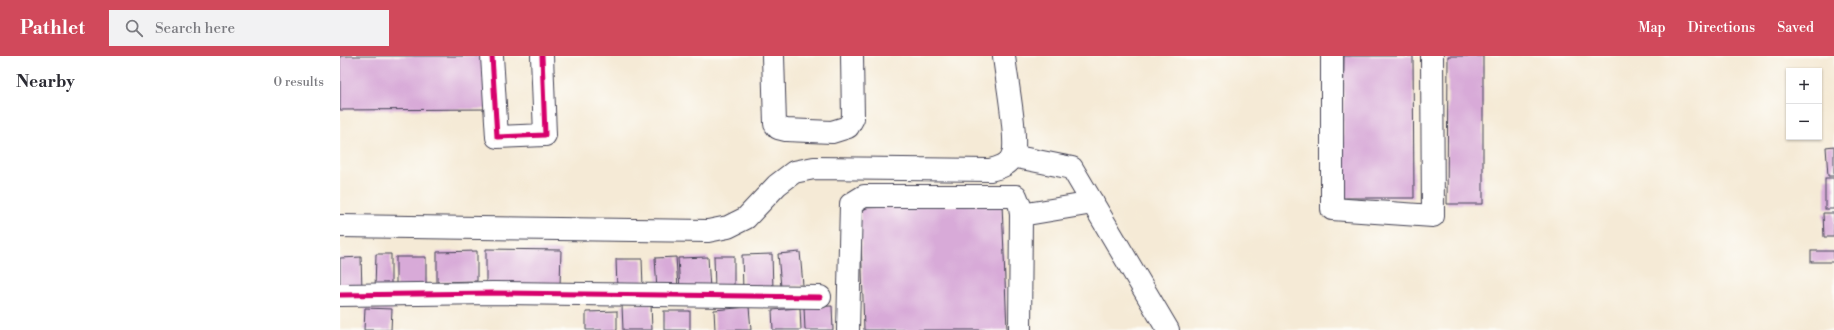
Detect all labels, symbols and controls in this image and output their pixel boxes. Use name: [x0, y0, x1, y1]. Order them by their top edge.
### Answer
search box: [109, 10, 389, 46]
text: Pathlet: [20, 16, 85, 40]
icon: search: [123, 17, 145, 39]
text: Search here: [155, 19, 235, 38]
text: Map: [1638, 19, 1666, 37]
text: Directions: [1688, 19, 1755, 37]
text: Saved: [1777, 19, 1814, 37]
map controls: [1786, 68, 1822, 140]
button: +: [1786, 68, 1822, 104]
text: Nearby: [16, 71, 75, 93]
text: 0 results: [273, 74, 324, 90]
button: −: [1786, 104, 1822, 140]

